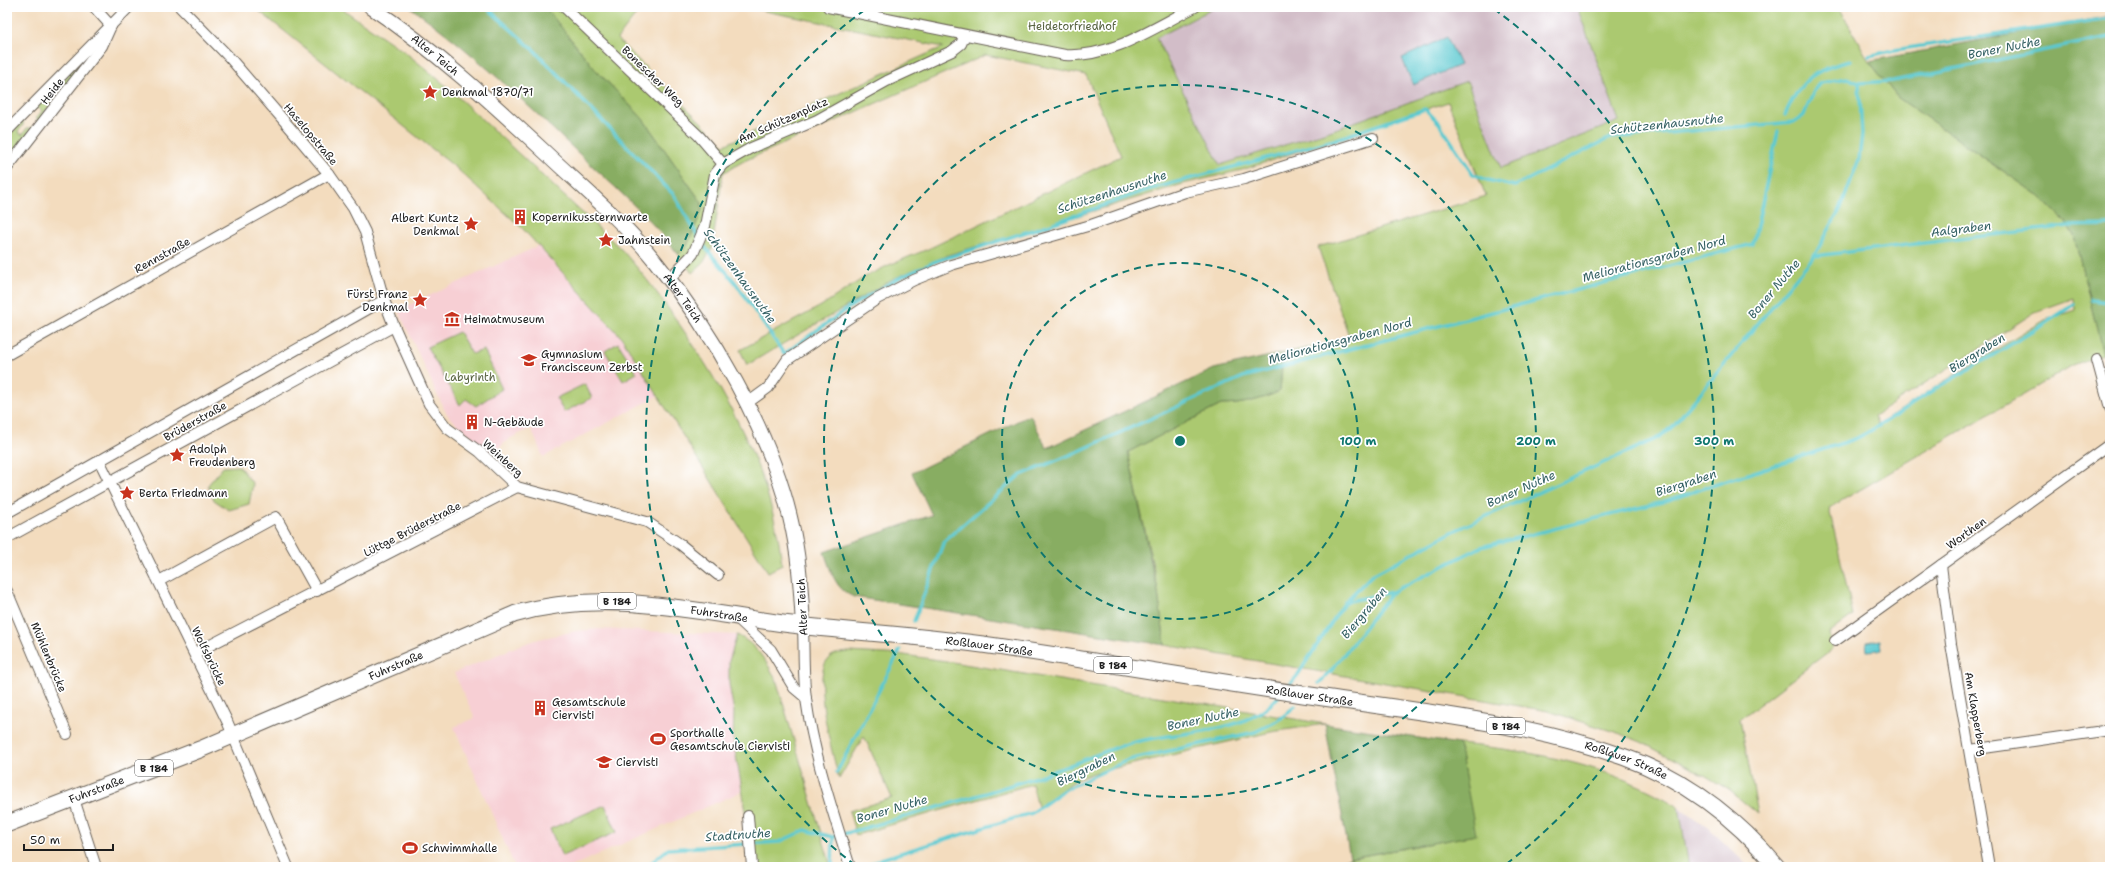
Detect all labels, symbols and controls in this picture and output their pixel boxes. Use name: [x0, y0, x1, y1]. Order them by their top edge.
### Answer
park label: Heidetorfriedhof: [1028, 19, 1117, 34]
street label: Alter Teich: [408, 31, 462, 79]
water label: Boner Nuthe: [1966, 33, 2042, 63]
street label: Bonescher Weg: [618, 43, 687, 110]
street label: Heide: [37, 75, 68, 108]
place icon: Denkmal 1870/71: [421, 83, 439, 101]
place label: Denkmal 1870/71: [442, 85, 533, 100]
street label: Am Schützenplatz: [736, 94, 830, 147]
street label: Haselopstraße: [280, 100, 341, 169]
water label: Schützenhausnuthe: [1610, 110, 1725, 138]
water label: Schützenhausnuthe: [1055, 167, 1169, 217]
building icon: Kopernikussternwarte: [511, 208, 529, 226]
place label: Kopernikussternwarte: [532, 210, 648, 225]
place label: Albert Kuntz Denkmal: [391, 211, 460, 239]
place icon: Albert Kuntz Denkmal: [462, 215, 480, 233]
water label: Aalgraben: [1930, 217, 1992, 241]
water label: Schützenhausnuthe: [700, 225, 780, 327]
place icon: Jahnstein: [597, 231, 615, 249]
water label: Meliorationsgraben Nord: [1581, 232, 1728, 286]
place label: Jahnstein: [618, 233, 670, 248]
street label: Rennstraße: [132, 234, 193, 277]
water label: Boner Nuthe: [1744, 256, 1804, 322]
street label: Alter Teich: [659, 270, 705, 326]
place label: Fürst Franz Denkmal: [347, 287, 409, 315]
place icon: Fürst Franz Denkmal: [411, 291, 429, 309]
museum icon: Heimatmuseum: [443, 310, 461, 328]
place label: Heimatmuseum: [464, 312, 545, 327]
water label: Meliorationsgraben Nord: [1267, 314, 1414, 368]
water label: Biergraben: [1946, 329, 2008, 377]
place label: Gymnasium Francisceum Zerbst: [541, 347, 643, 375]
school or university icon: Gymnasium Francisceum Zerbst: [520, 351, 538, 369]
park label: Labyrinth: [444, 370, 496, 385]
street label: Brüderstraße: [161, 398, 229, 445]
building icon: N-Gebäude: [463, 413, 481, 431]
place label: N-Gebäude: [484, 415, 544, 430]
text: 100 m: [1340, 433, 1377, 449]
text: 200 m: [1516, 433, 1556, 449]
text: 300 m: [1694, 433, 1734, 449]
centre of rings: [1173, 434, 1187, 448]
street label: Weinberg: [479, 436, 526, 481]
place label: Adolph Freudenberg: [189, 442, 256, 470]
place icon: Adolph Freudenberg: [168, 446, 186, 464]
water label: Biergraben: [1653, 466, 1719, 500]
water label: Boner Nuthe: [1484, 467, 1558, 511]
place icon: Berta Friedmann: [118, 484, 136, 502]
place label: Berta Friedmann: [139, 486, 228, 501]
street label: Lüttge Brüderstraße: [361, 498, 464, 561]
street label: Worthen: [1943, 514, 1989, 553]
street label: Alter Teich: [794, 578, 811, 636]
water label: Biergraben: [1338, 584, 1390, 642]
road number: B 184: [598, 593, 636, 609]
street label: Fuhrstraße: [690, 602, 749, 626]
street label: Mühlenbrücke: [27, 620, 70, 694]
street label: Wolfsbrücke: [188, 624, 229, 688]
street label: Roßlauer Straße: [945, 633, 1034, 660]
street label: Fuhrstraße: [366, 647, 426, 684]
road number: B 184: [1094, 657, 1132, 673]
street label: Am Klapperberg: [1961, 671, 1990, 758]
street label: Roßlauer Straße: [1265, 682, 1354, 710]
place label: Gesamtschule Ciervisti: [552, 695, 626, 723]
building icon: Gesamtschule Ciervisti: [531, 699, 549, 717]
water label: Boner Nuthe: [1165, 703, 1241, 734]
road number: B 184: [1487, 718, 1525, 734]
place label: Sporthalle Gesamtschule Ciervisti: [670, 726, 790, 754]
sports icon: Sporthalle Gesamtschule Ciervisti: [649, 730, 667, 748]
street label: Roßlauer Straße: [1583, 738, 1670, 783]
water label: Biergraben: [1054, 748, 1118, 790]
school or university icon: Ciervisti: [595, 753, 613, 771]
place label: Ciervisti: [616, 755, 658, 770]
road number: B 184: [135, 760, 173, 776]
street label: Fuhrstraße: [67, 772, 127, 807]
water label: Boner Nuthe: [855, 791, 930, 827]
water label: Stadtnuthe: [705, 825, 771, 845]
scale bar: [24, 826, 113, 852]
text: 50 m: [30, 832, 60, 848]
sports icon: Schwimmhalle: [401, 839, 419, 857]
place label: Schwimmhalle: [422, 841, 498, 856]

